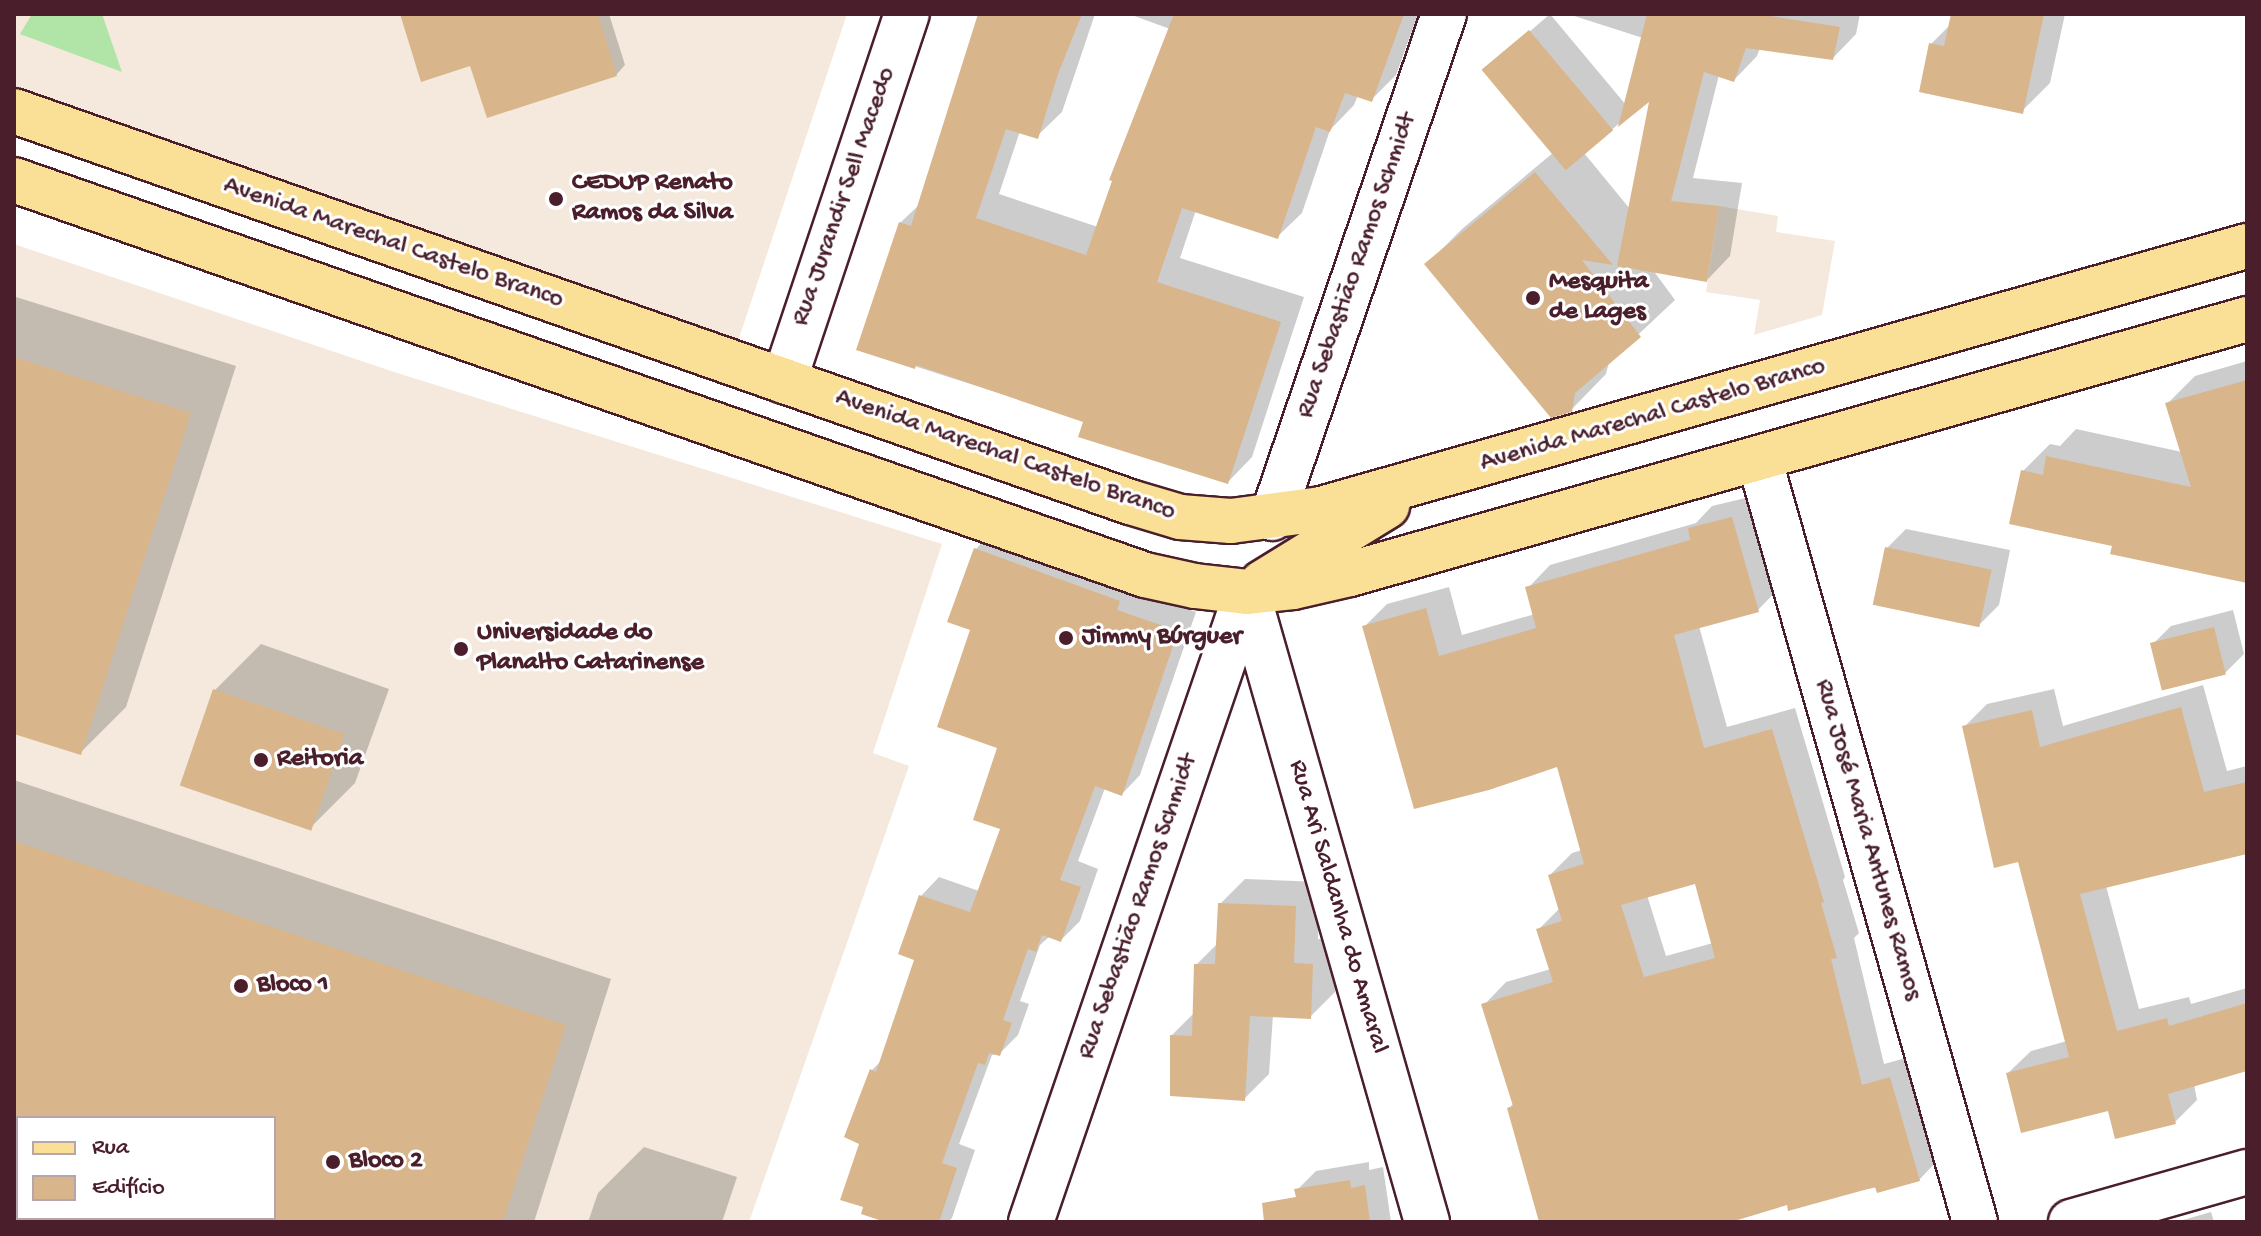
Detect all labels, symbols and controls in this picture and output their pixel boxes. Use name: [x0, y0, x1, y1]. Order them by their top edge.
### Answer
street label: Rua Jurandir Sell Macedo: [786, 64, 904, 330]
street label: Rua Sebastião Ramos Schmidt: [1291, 109, 1425, 423]
place label: CEDUP Renato Ramos da Silva: [572, 168, 733, 230]
street label: Avenida Marechal Castelo Branco: [219, 171, 567, 317]
marker: CEDUP Renato Ramos da Silva: [547, 190, 565, 208]
place label: Mesquita de Lages: [1549, 267, 1648, 328]
marker: Mesquita de Lages: [1524, 289, 1542, 307]
street label: Avenida Marechal Castelo Branco: [1477, 352, 1829, 480]
street label: Avenida Marechal Castelo Branco: [831, 383, 1179, 529]
place label: Universidade do Planalto Catarinense: [477, 618, 704, 680]
place label: Jimmy Búrguer: [1082, 622, 1242, 654]
marker: Jimmy Búrguer: [1057, 629, 1075, 647]
marker: Universidade do Planalto Catarinense: [452, 640, 470, 658]
street label: Rua José Maria Antunes Ramos: [1806, 676, 1928, 1004]
place label: Reitoria: [277, 744, 363, 776]
street label: Rua Sebastião Ramos Schmidt: [1072, 750, 1206, 1064]
marker: Reitoria: [252, 751, 270, 769]
street label: Rua Ari Saldanha do Amaral: [1280, 757, 1394, 1057]
place label: Bloco 1: [257, 970, 328, 1002]
marker: Bloco 1: [232, 977, 250, 995]
legend: [16, 1116, 276, 1220]
text: Rua: [92, 1134, 129, 1163]
place label: Bloco 2: [349, 1146, 423, 1178]
marker: Bloco 2: [324, 1153, 342, 1171]
text: Edifício: [92, 1174, 165, 1203]

